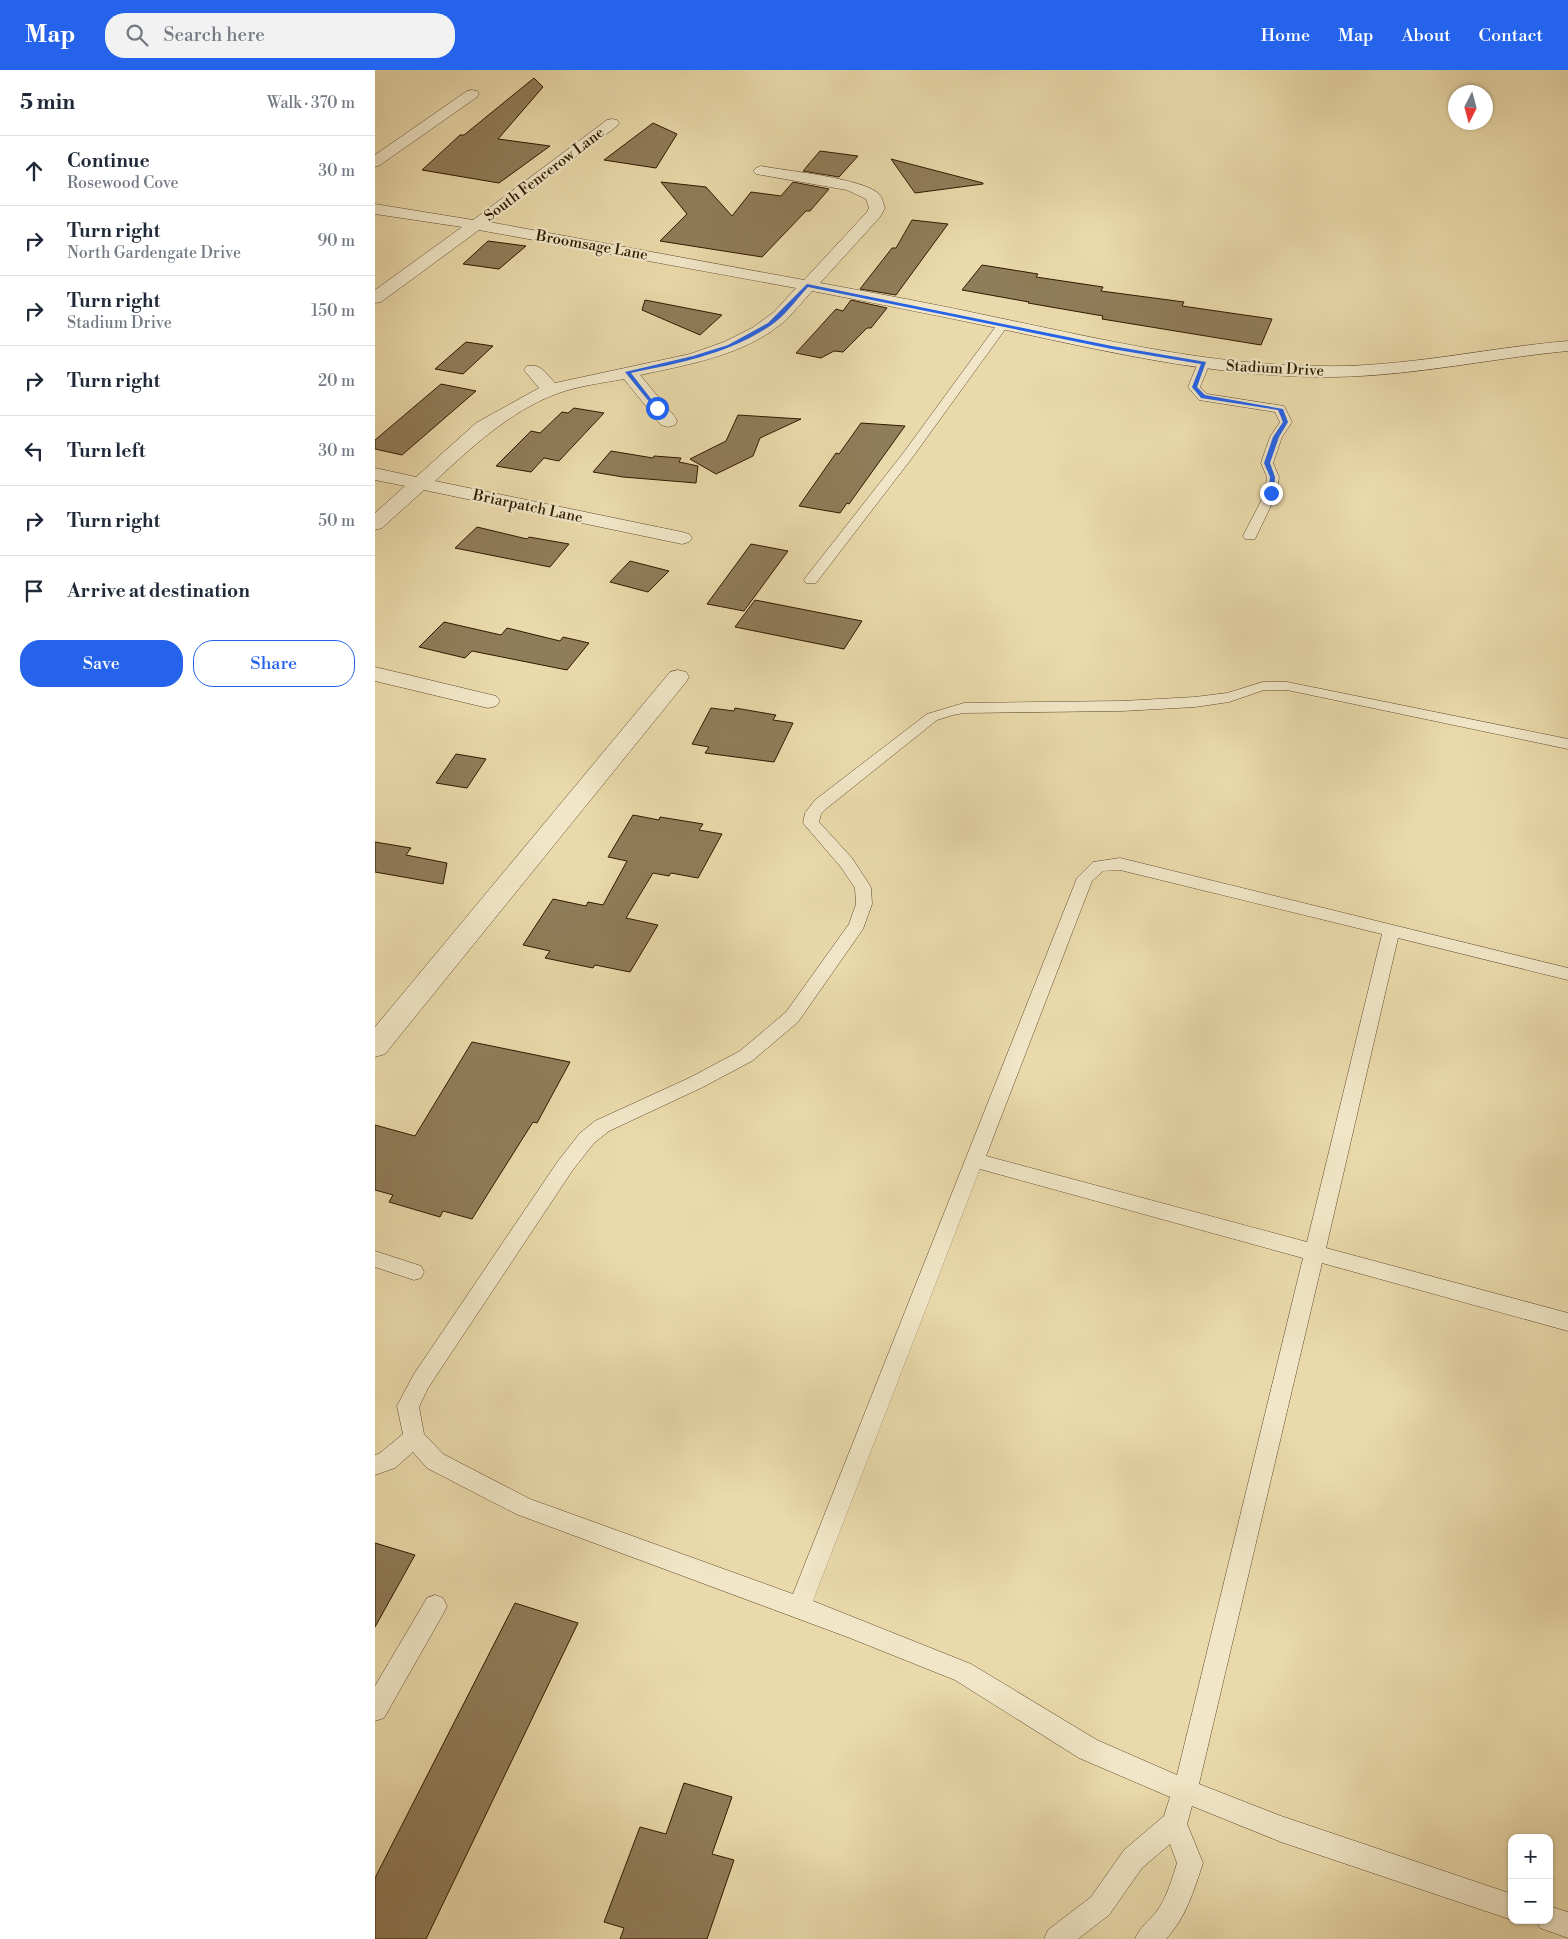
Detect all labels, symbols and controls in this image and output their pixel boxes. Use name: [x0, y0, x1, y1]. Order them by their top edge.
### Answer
search box: [105, 13, 455, 58]
text: Map: [25, 20, 75, 50]
icon: search: [123, 21, 151, 49]
text: Search here: [163, 23, 265, 47]
text: Home: [1261, 24, 1310, 47]
text: Map: [1338, 24, 1374, 47]
text: About: [1402, 24, 1451, 47]
text: Contact: [1479, 24, 1543, 47]
north arrow: [1448, 85, 1493, 130]
text: 5 min: [20, 90, 75, 116]
text: Walk · 370 m: [267, 93, 355, 113]
street label: South Fencerow Lane: [480, 123, 608, 226]
text: Continue: [67, 149, 150, 173]
icon: ahead: [20, 157, 48, 185]
text: 30 m: [318, 161, 355, 181]
text: Rosewood Cove: [67, 173, 179, 193]
text: Turn right: [67, 219, 160, 243]
street label: Broomsage Lane: [533, 226, 649, 265]
icon: right: [20, 227, 48, 255]
text: 90 m: [317, 231, 355, 251]
text: North Gardengate Drive: [67, 243, 241, 263]
text: Turn right: [67, 289, 160, 313]
icon: right: [20, 297, 48, 325]
text: 150 m: [311, 301, 355, 321]
text: Stadium Drive: [67, 313, 172, 333]
street label: Stadium Drive: [1225, 356, 1325, 381]
icon: right: [20, 367, 48, 395]
text: Turn right: [67, 369, 160, 393]
text: 20 m: [318, 371, 355, 391]
route start: [646, 397, 669, 420]
icon: left: [20, 437, 48, 465]
text: Turn left: [67, 439, 146, 463]
text: 30 m: [318, 441, 355, 461]
route end: [1260, 482, 1283, 505]
street label: Briarpatch Lane: [470, 485, 584, 527]
icon: right: [20, 507, 48, 535]
text: Turn right: [67, 509, 160, 533]
text: 50 m: [318, 511, 355, 531]
icon: arrive: [20, 577, 48, 605]
text: Arrive at destination: [67, 579, 250, 603]
button: Save: [20, 640, 183, 687]
button: Share: [193, 640, 355, 687]
map controls: [1508, 1834, 1553, 1924]
button: +: [1508, 1834, 1553, 1879]
button: −: [1508, 1879, 1553, 1924]

